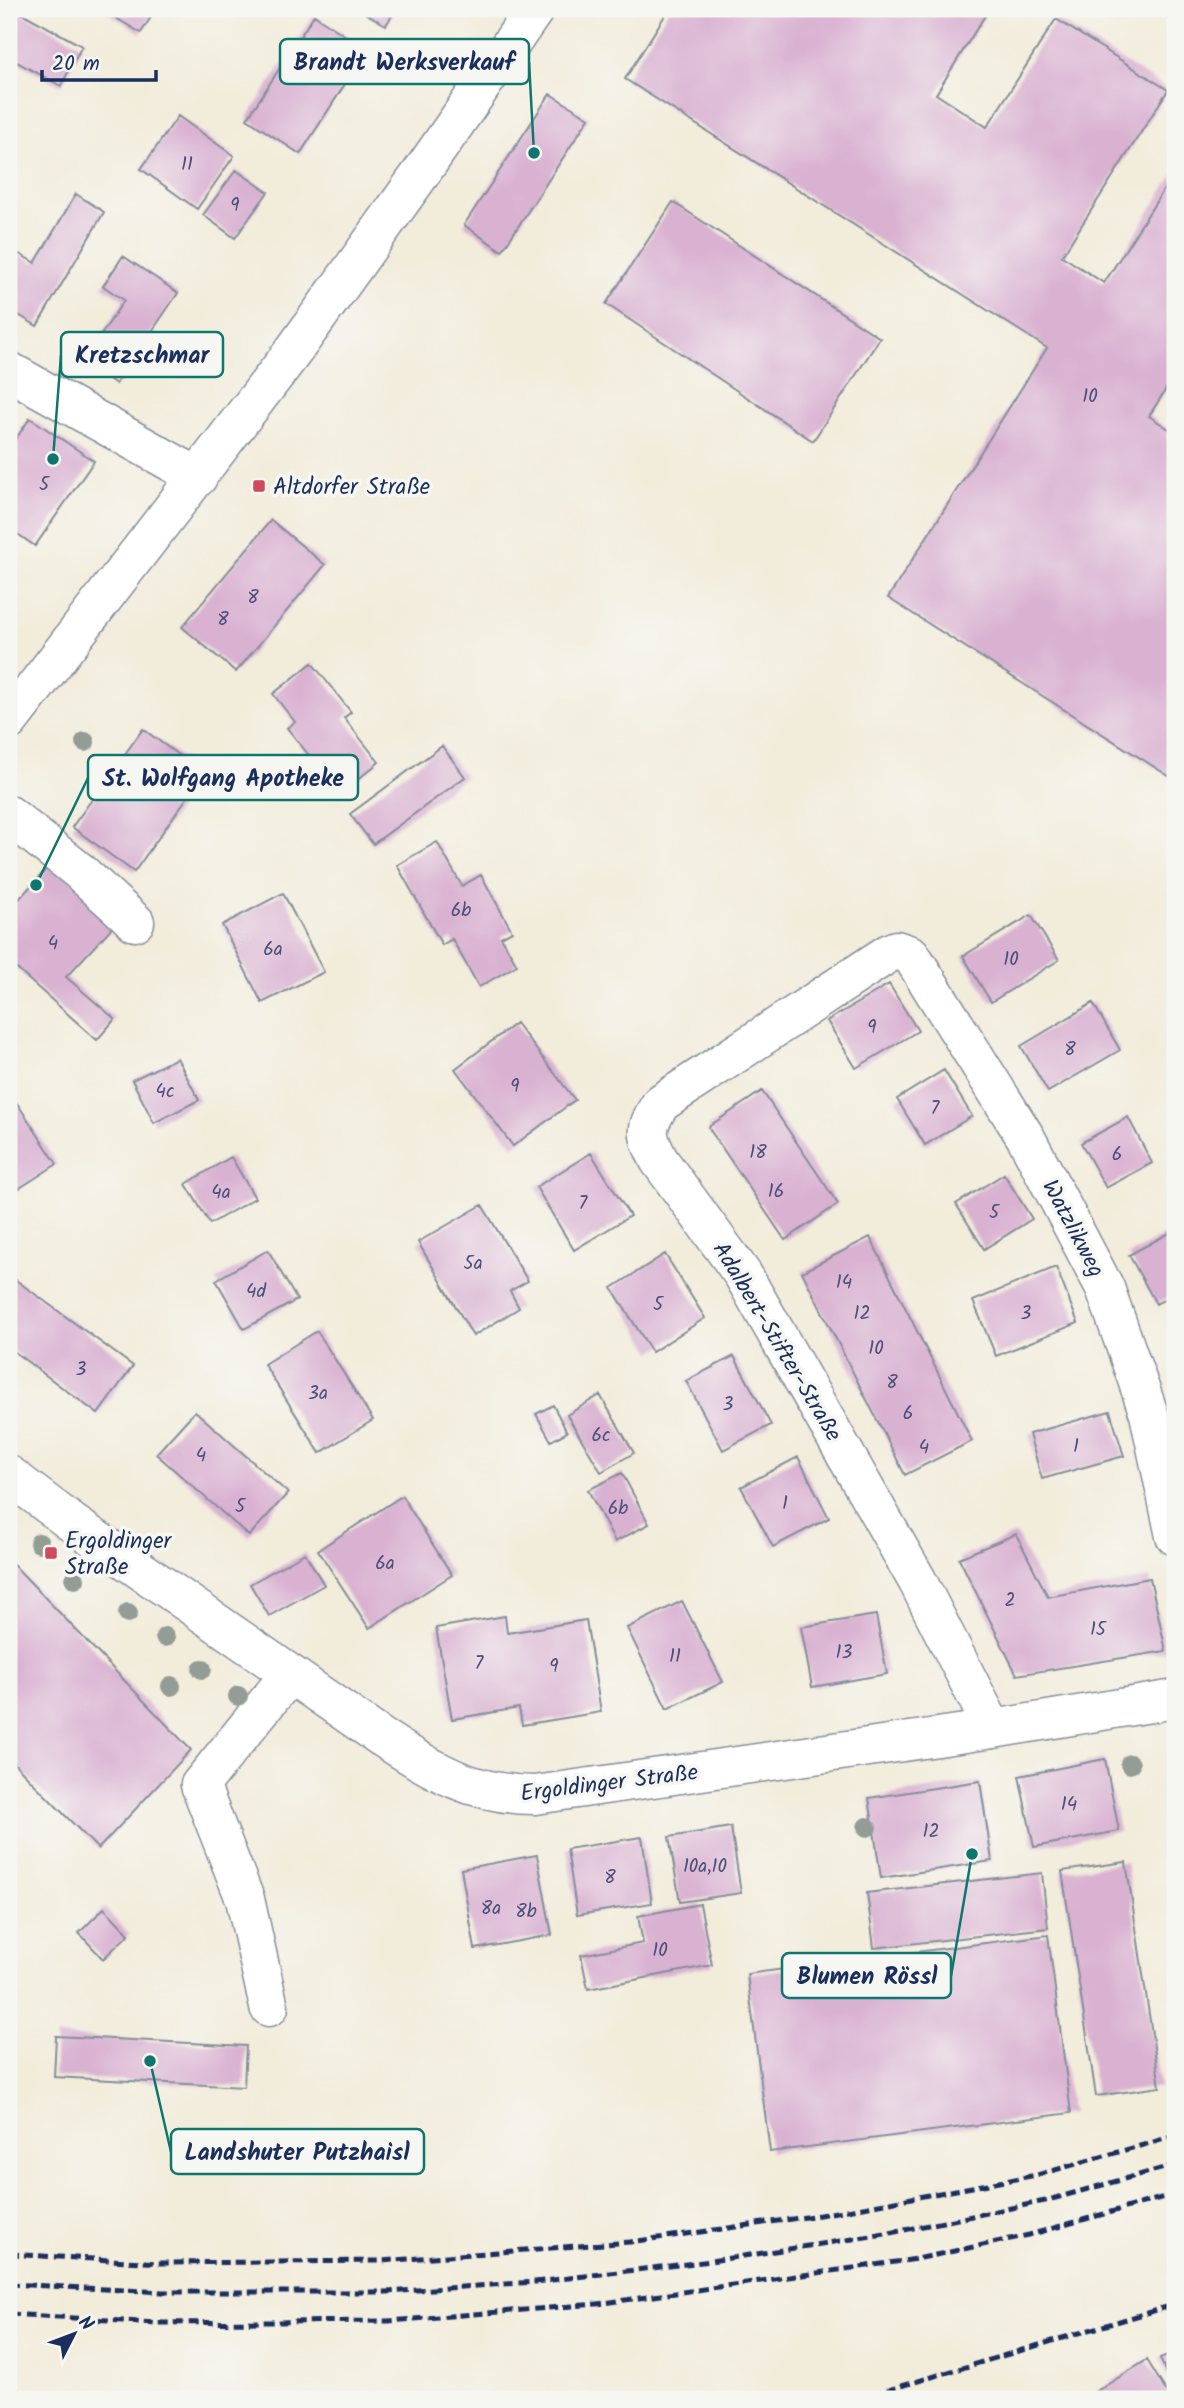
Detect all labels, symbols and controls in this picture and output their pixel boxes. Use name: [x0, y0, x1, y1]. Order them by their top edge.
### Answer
scale bar: [42, 38, 156, 82]
callout: Brandt Werksverkauf: [280, 39, 529, 84]
text: Brandt Werksverkauf: [293, 44, 517, 83]
text: 20 m: [52, 48, 100, 81]
house number: 11: [181, 150, 193, 180]
house number: 9: [230, 191, 240, 221]
callout: Kretzschmar: [61, 332, 223, 377]
text: Kretzschmar: [75, 337, 210, 376]
house number: 10: [1082, 382, 1098, 412]
house number: 5: [39, 470, 51, 500]
place label: Altdorfer Straße: [273, 470, 430, 506]
marker: Altdorfer Straße: [251, 478, 267, 494]
house number: 8: [247, 583, 259, 613]
house number: 8: [217, 605, 229, 635]
callout: St. Wolfgang Apotheke: [88, 755, 358, 800]
text: St. Wolfgang Apotheke: [102, 760, 344, 799]
house number: 6b: [451, 896, 471, 926]
house number: 4: [48, 929, 58, 959]
house number: 6a: [263, 935, 283, 965]
house number: 10: [1003, 945, 1019, 975]
house number: 9: [867, 1013, 877, 1043]
house number: 8: [1064, 1035, 1076, 1065]
house number: 9: [510, 1072, 520, 1102]
house number: 4c: [156, 1077, 174, 1107]
house number: 7: [931, 1094, 941, 1124]
house number: 18: [749, 1138, 767, 1168]
house number: 6: [1112, 1140, 1122, 1170]
street label: Watzlikweg: [1031, 1173, 1113, 1284]
house number: 16: [768, 1177, 784, 1207]
house number: 4a: [211, 1178, 231, 1208]
house number: 7: [579, 1189, 589, 1219]
house number: 5: [989, 1198, 1001, 1228]
street label: Adalbert-Stifter-Straße: [702, 1235, 850, 1449]
house number: 5a: [463, 1249, 483, 1279]
house number: 14: [836, 1268, 852, 1298]
house number: 4d: [246, 1277, 266, 1307]
house number: 5: [653, 1290, 665, 1320]
house number: 12: [853, 1299, 871, 1329]
house number: 3: [1021, 1299, 1032, 1329]
house number: 10: [868, 1334, 884, 1364]
house number: 3: [76, 1355, 87, 1385]
house number: 8: [886, 1368, 898, 1398]
house number: 3a: [308, 1379, 328, 1409]
house number: 3: [723, 1390, 734, 1420]
house number: 6: [903, 1399, 913, 1429]
house number: 6c: [591, 1421, 611, 1451]
house number: 1: [1073, 1432, 1079, 1462]
house number: 4: [919, 1433, 929, 1463]
house number: 4: [196, 1441, 206, 1471]
house number: 1: [782, 1489, 788, 1519]
house number: 5: [235, 1492, 247, 1522]
house number: 6b: [608, 1494, 628, 1524]
place label: Ergoldinger Straße: [65, 1524, 173, 1586]
marker: Ergoldinger Straße: [43, 1545, 59, 1561]
house number: 6a: [375, 1549, 395, 1579]
house number: 2: [1004, 1586, 1016, 1616]
house number: 15: [1090, 1615, 1108, 1645]
house number: 13: [836, 1638, 853, 1668]
house number: 11: [669, 1642, 681, 1672]
house number: 7: [475, 1649, 485, 1679]
house number: 9: [549, 1652, 559, 1682]
street label: Ergoldinger Straße: [518, 1755, 700, 1813]
house number: 14: [1061, 1790, 1077, 1820]
house number: 12: [922, 1817, 940, 1847]
house number: 10a,10: [683, 1852, 727, 1882]
house number: 8: [604, 1863, 616, 1893]
house number: 8a: [481, 1894, 501, 1924]
house number: 8b: [515, 1897, 537, 1927]
house number: 10: [652, 1936, 668, 1966]
callout: Blumen Rössl: [782, 1953, 951, 1998]
text: Blumen Rössl: [797, 1958, 938, 1997]
callout: Landshuter Putzhaisl: [171, 2129, 424, 2174]
text: Landshuter Putzhaisl: [184, 2134, 410, 2173]
north arrow: [38, 2300, 108, 2370]
text: N: [70, 2309, 100, 2338]

